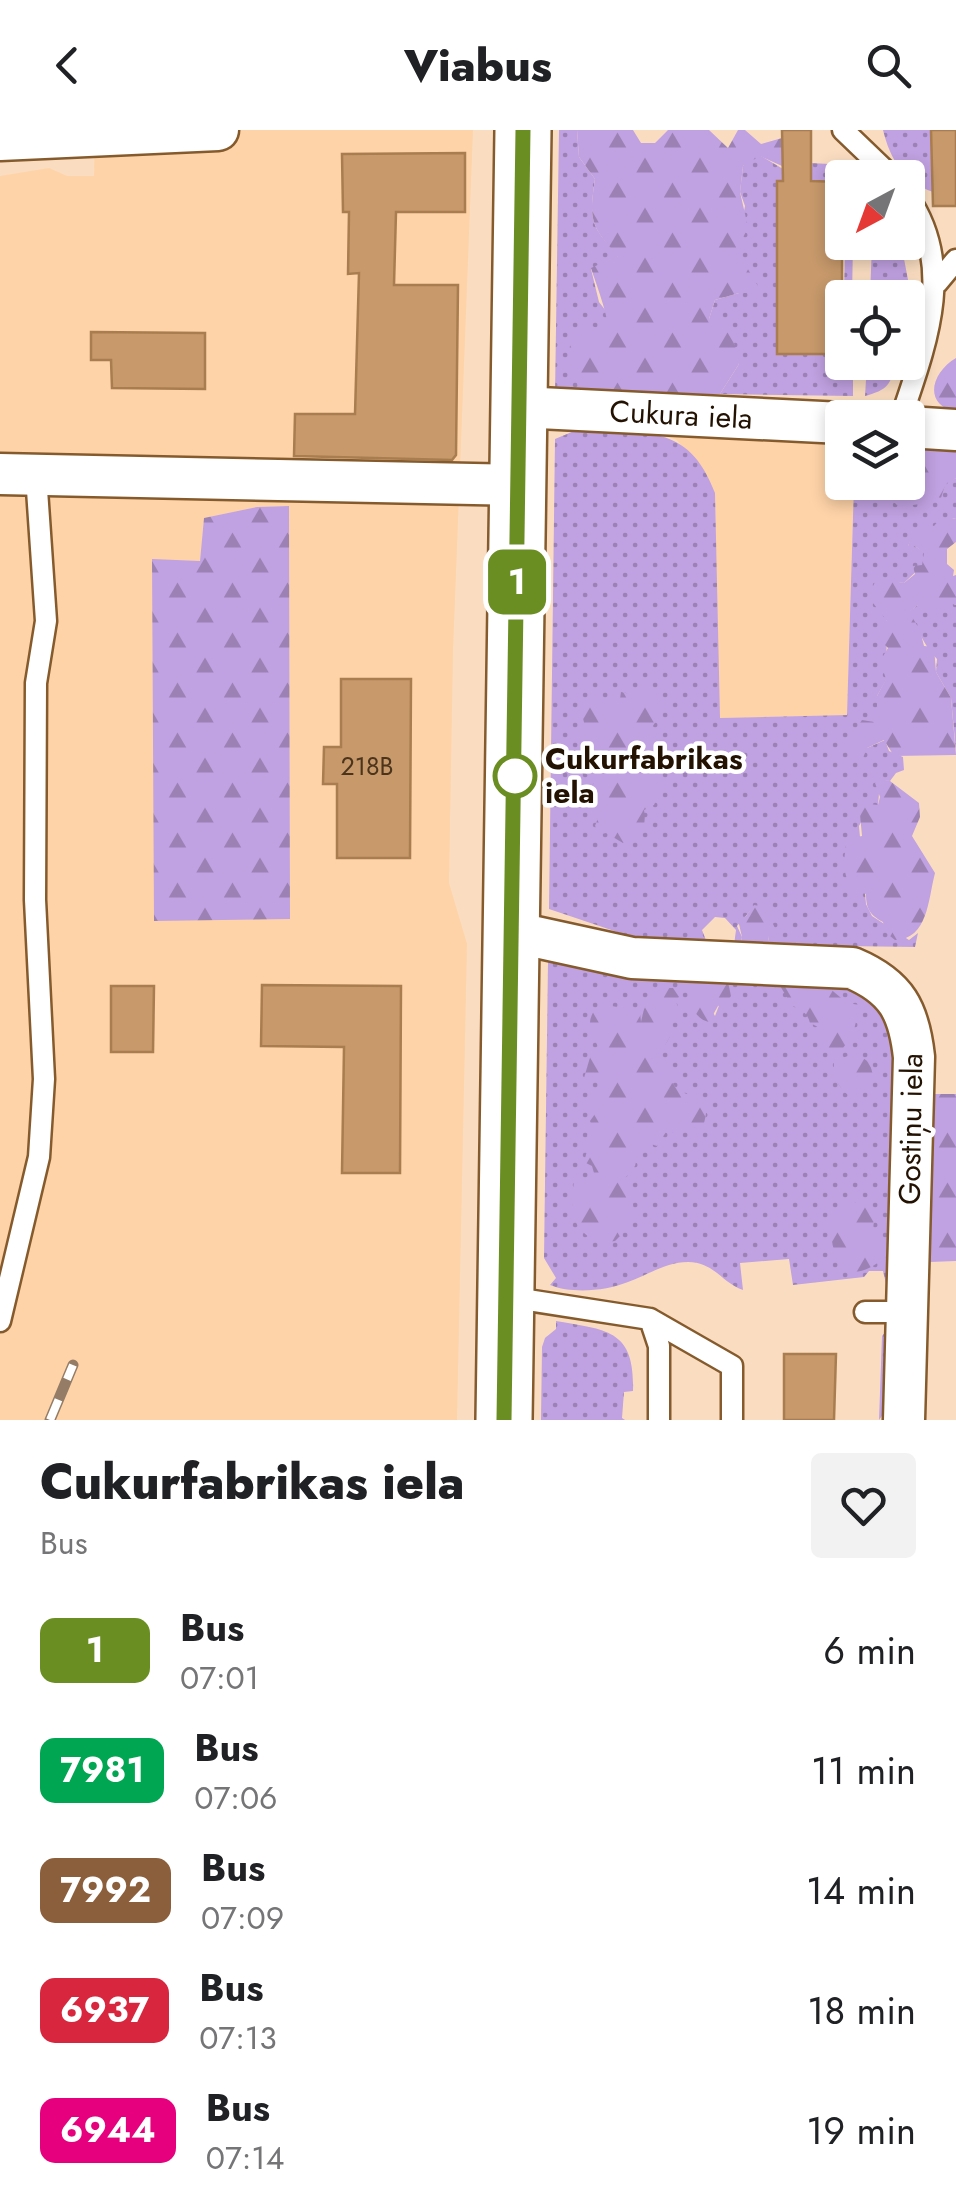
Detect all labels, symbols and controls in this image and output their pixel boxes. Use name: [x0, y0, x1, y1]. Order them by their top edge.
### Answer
text: Viabus: [404, 33, 552, 98]
icon: back: [40, 38, 95, 93]
icon: search: [861, 38, 916, 93]
north arrow: [825, 160, 925, 260]
map controls: [825, 160, 925, 500]
button: locate: [825, 280, 925, 380]
street label: Cukura iela: [608, 389, 754, 440]
button: layers: [825, 400, 925, 500]
line badge: 1: [484, 550, 550, 614]
text: 1: [508, 557, 526, 607]
place label: Cukurfabrikas iela: [545, 737, 743, 814]
house number: 218B: [340, 748, 394, 784]
marker: Cukurfabrikas iela: [494, 755, 536, 797]
street label: Gostiņu iela: [888, 1053, 933, 1205]
text: Cukurfabrikas iela: [40, 1448, 464, 1517]
button: heart: [811, 1453, 916, 1558]
text: Bus: [40, 1520, 88, 1566]
text: Bus: [180, 1600, 244, 1655]
text: 6 min: [823, 1623, 916, 1678]
text: 1: [86, 1625, 104, 1675]
text: 07:01: [180, 1655, 259, 1701]
text: Bus: [194, 1720, 259, 1775]
text: 11 min: [811, 1743, 916, 1798]
text: 7981: [60, 1745, 144, 1795]
text: 07:06: [194, 1775, 278, 1821]
text: Bus: [201, 1840, 265, 1895]
text: 14 min: [806, 1863, 916, 1918]
text: 7992: [60, 1865, 151, 1915]
text: 07:09: [201, 1895, 284, 1941]
text: Bus: [199, 1960, 264, 2015]
text: 18 min: [807, 1983, 916, 2038]
text: 6937: [60, 1985, 149, 2035]
text: 07:13: [199, 2015, 277, 2061]
text: Bus: [206, 2080, 270, 2135]
text: 19 min: [806, 2103, 916, 2158]
text: 6944: [60, 2105, 156, 2155]
text: 07:14: [206, 2135, 284, 2181]

